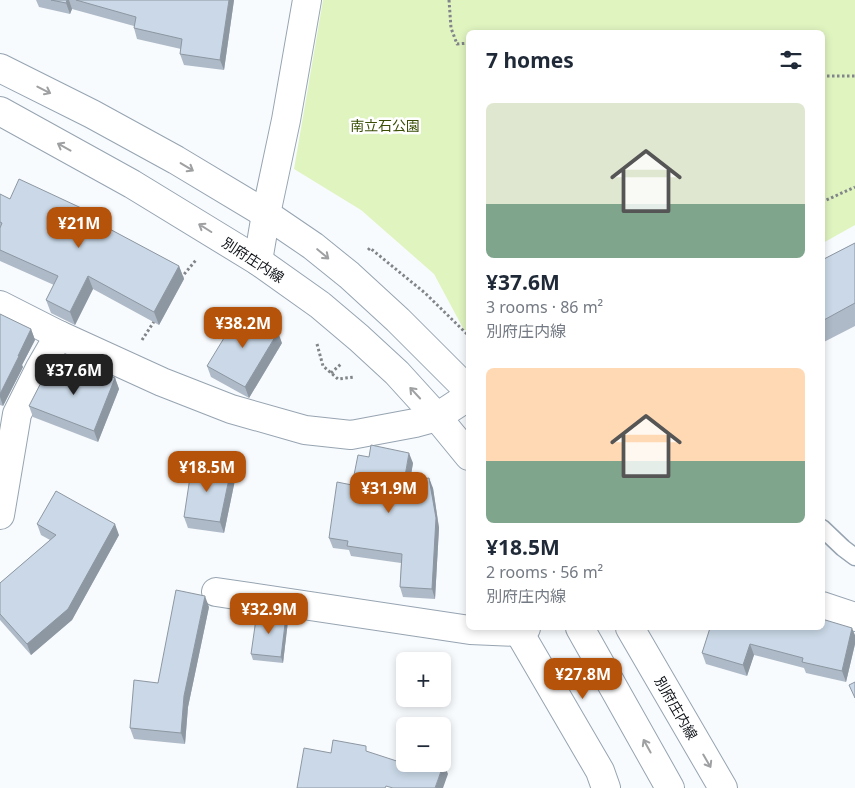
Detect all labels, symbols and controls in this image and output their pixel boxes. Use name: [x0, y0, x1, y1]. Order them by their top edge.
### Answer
text: 7 homes: [486, 46, 574, 74]
icon: filters: [777, 46, 805, 74]
one-way arrow: [36, 85, 51, 95]
park label: 南立石公園: [350, 116, 420, 135]
icon: home: [601, 136, 691, 226]
one-way arrow: [58, 141, 72, 151]
one-way arrow: [179, 162, 193, 172]
pin: ¥21M: [49, 206, 109, 249]
text: ¥21M: [58, 212, 100, 234]
one-way arrow: [198, 223, 212, 233]
street label: 別府庄内線: [219, 233, 288, 287]
one-way arrow: [317, 249, 330, 260]
text: ¥37.6M: [486, 268, 560, 296]
text: 3 rooms · 86 m²: [486, 296, 603, 318]
pin: ¥38.2M: [202, 306, 284, 349]
text: ¥38.2M: [215, 312, 271, 334]
text: 別府庄内線: [486, 320, 566, 342]
pin: ¥37.6M: [33, 354, 115, 396]
text: ¥37.6M: [46, 359, 102, 381]
one-way arrow: [409, 386, 421, 399]
icon: home: [601, 401, 691, 491]
pin: ¥18.5M: [166, 450, 248, 493]
text: ¥18.5M: [179, 456, 235, 478]
pin: ¥31.9M: [348, 472, 430, 514]
text: ¥31.9M: [361, 477, 417, 499]
text: ¥18.5M: [486, 533, 560, 561]
text: 2 rooms · 56 m²: [486, 561, 603, 583]
text: 別府庄内線: [486, 585, 566, 607]
pin: ¥32.9M: [228, 592, 310, 635]
text: ¥32.9M: [241, 598, 297, 620]
map controls: [396, 652, 451, 772]
button: +: [396, 652, 451, 707]
pin: ¥27.8M: [542, 658, 624, 700]
text: ¥27.8M: [555, 663, 611, 685]
street label: 別府庄内線: [651, 673, 702, 743]
button: −: [396, 717, 451, 772]
one-way arrow: [641, 739, 651, 753]
one-way arrow: [702, 753, 712, 767]

